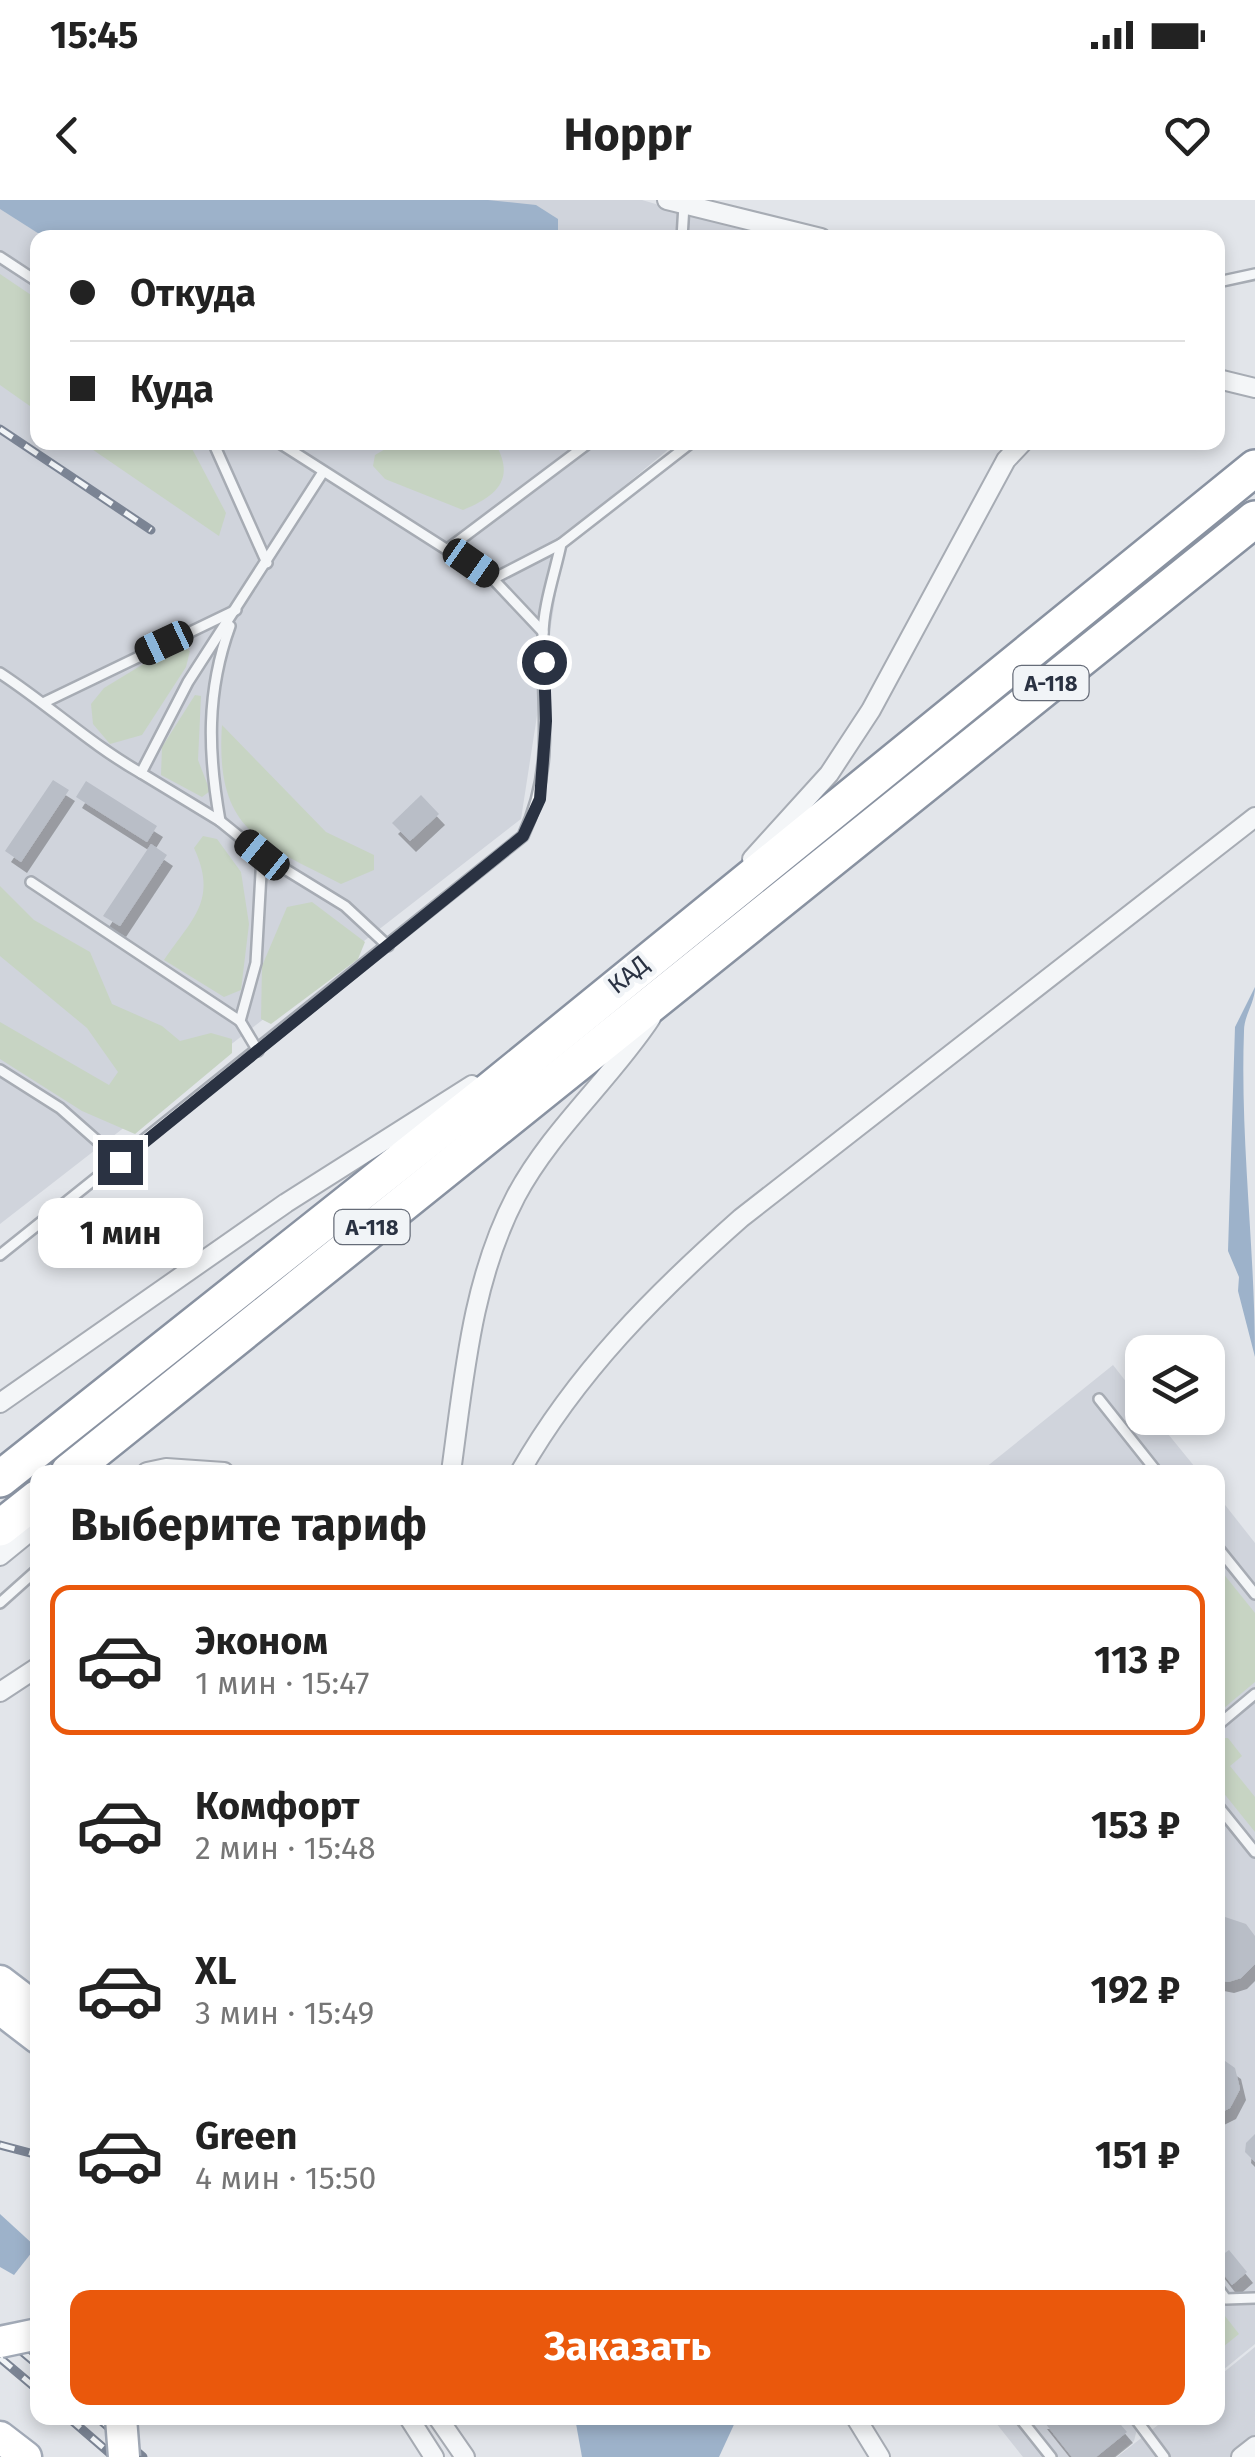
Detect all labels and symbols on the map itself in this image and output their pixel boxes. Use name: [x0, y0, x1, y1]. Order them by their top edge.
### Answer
car: [438, 534, 504, 592]
car: [130, 617, 198, 669]
route start: [522, 640, 567, 685]
road number: А-118: [1014, 666, 1088, 700]
car: [229, 824, 295, 886]
street label: КАД: [602, 949, 655, 1000]
route end: [98, 1140, 143, 1185]
callout: 1 мин: [38, 1197, 202, 1267]
road number: А-118: [334, 1210, 410, 1244]

